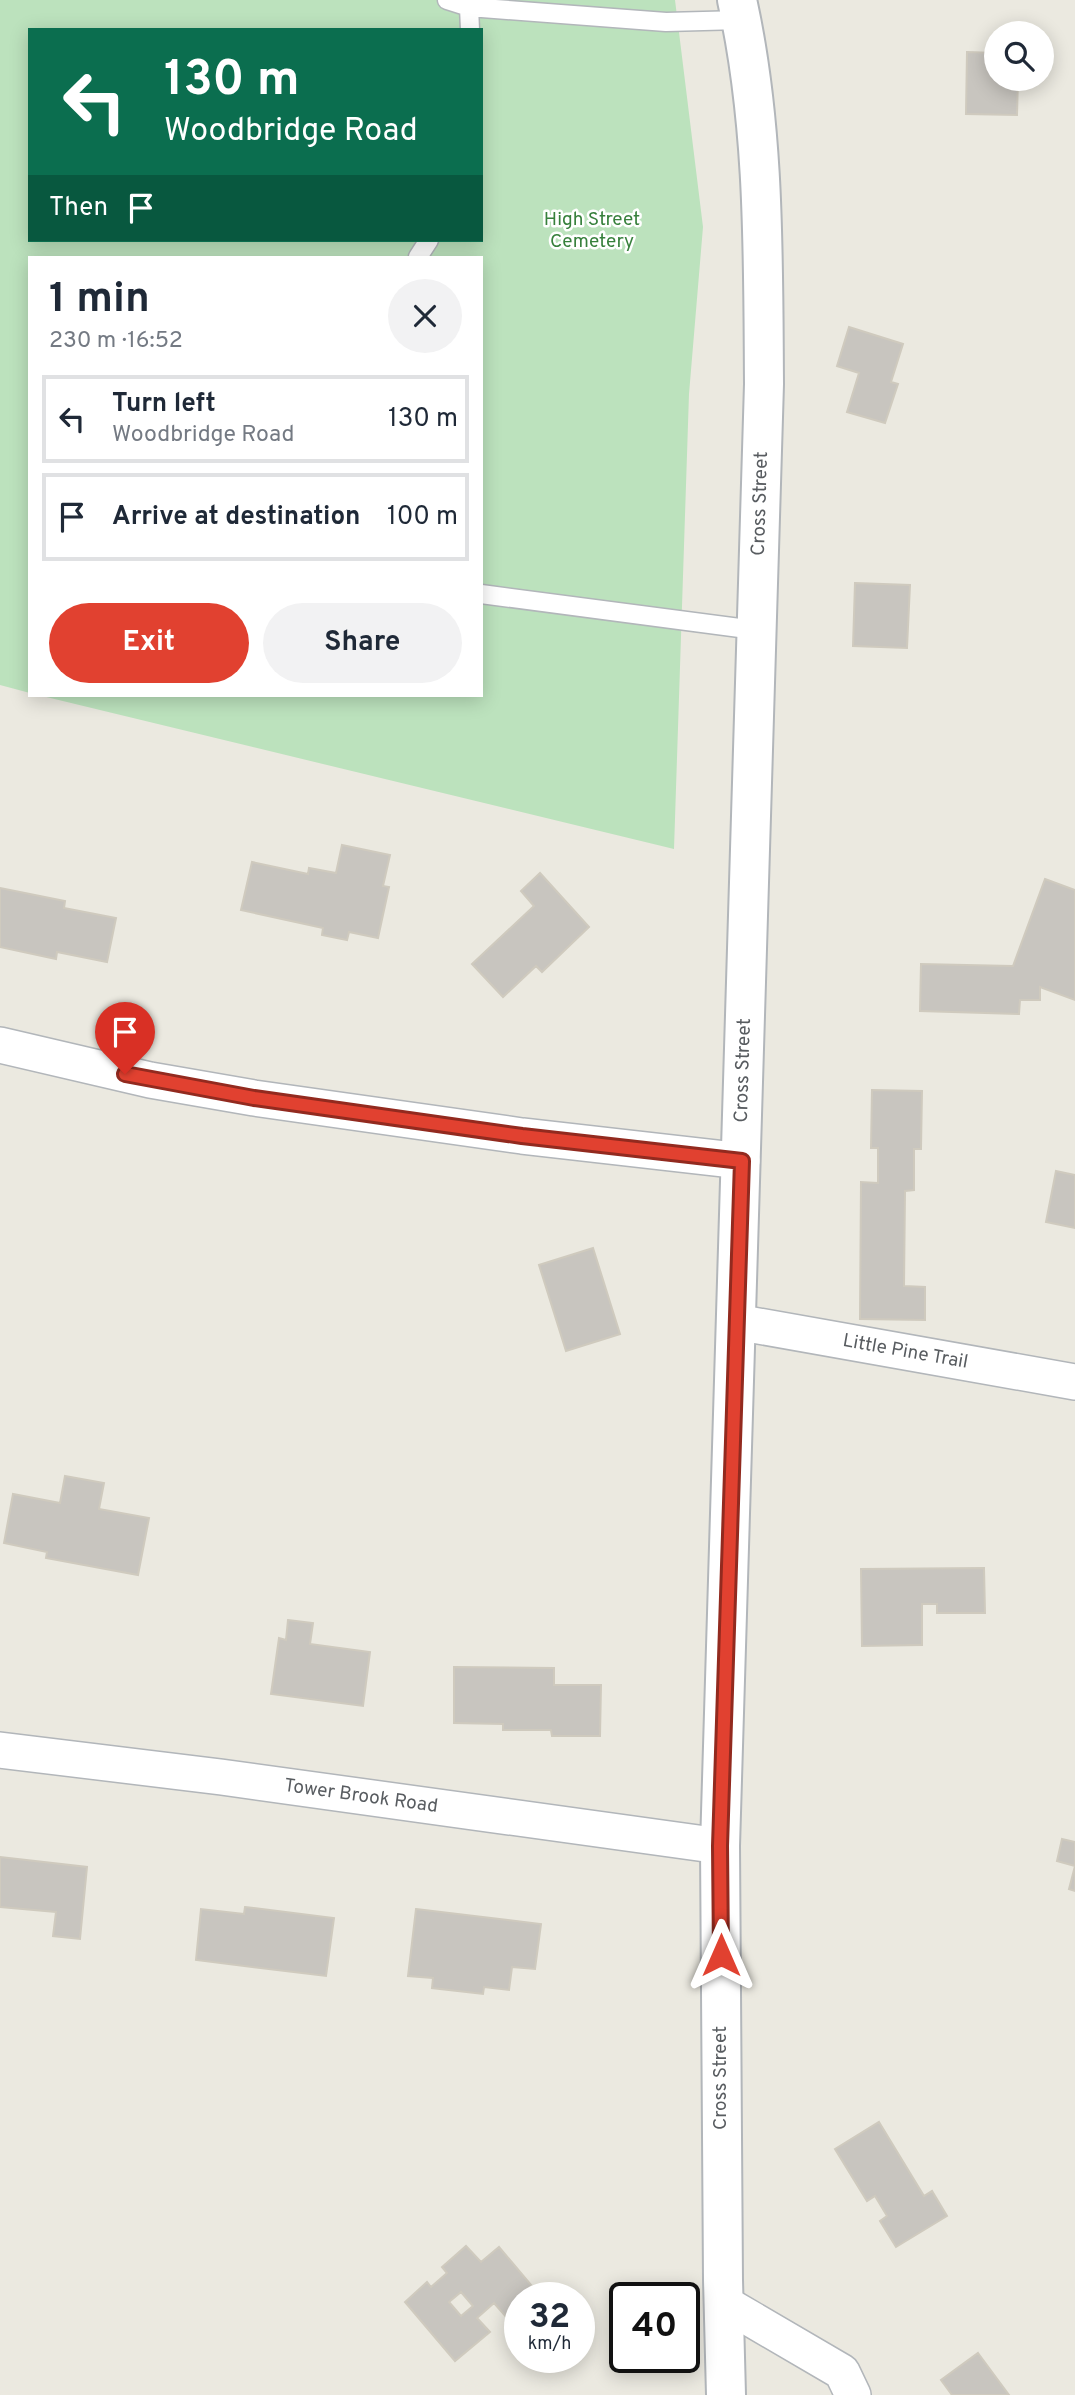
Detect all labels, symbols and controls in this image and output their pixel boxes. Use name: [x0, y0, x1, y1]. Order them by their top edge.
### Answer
map controls: [984, 21, 1054, 91]
button: search: [984, 21, 1054, 91]
text: 130 m: [164, 51, 300, 113]
icon: left: [49, 56, 140, 147]
text: Woodbridge Road: [164, 112, 418, 152]
icon: arrive: [122, 189, 160, 227]
text: Then: [49, 192, 108, 225]
park label: High Street Cemetery: [544, 208, 640, 254]
text: 1 min: [49, 274, 150, 327]
button: close: [388, 279, 462, 353]
text: 230 m · 16:52: [49, 327, 183, 356]
text: Turn left: [112, 388, 216, 421]
icon: left: [53, 400, 91, 438]
text: 130 m: [388, 403, 458, 436]
text: Woodbridge Road: [112, 421, 294, 450]
street label: Cross Street: [747, 451, 774, 556]
icon: arrive: [53, 498, 91, 536]
text: Arrive at destination: [112, 501, 360, 534]
text: 100 m: [387, 501, 458, 534]
button: Exit: [49, 603, 249, 683]
button: Share: [263, 603, 462, 683]
pin: [95, 1002, 155, 1074]
icon: arrive: [106, 1013, 144, 1051]
street label: Cross Street: [730, 1018, 757, 1123]
street label: Little Pine Trail: [841, 1329, 970, 1375]
street label: Tower Brook Road: [283, 1774, 439, 1819]
position arrow: [684, 1918, 758, 1992]
street label: Cross Street: [709, 2026, 733, 2130]
speed limit sign: 40: [609, 2282, 700, 2373]
text: 32: [529, 2296, 570, 2340]
text: km/h: [528, 2333, 571, 2356]

